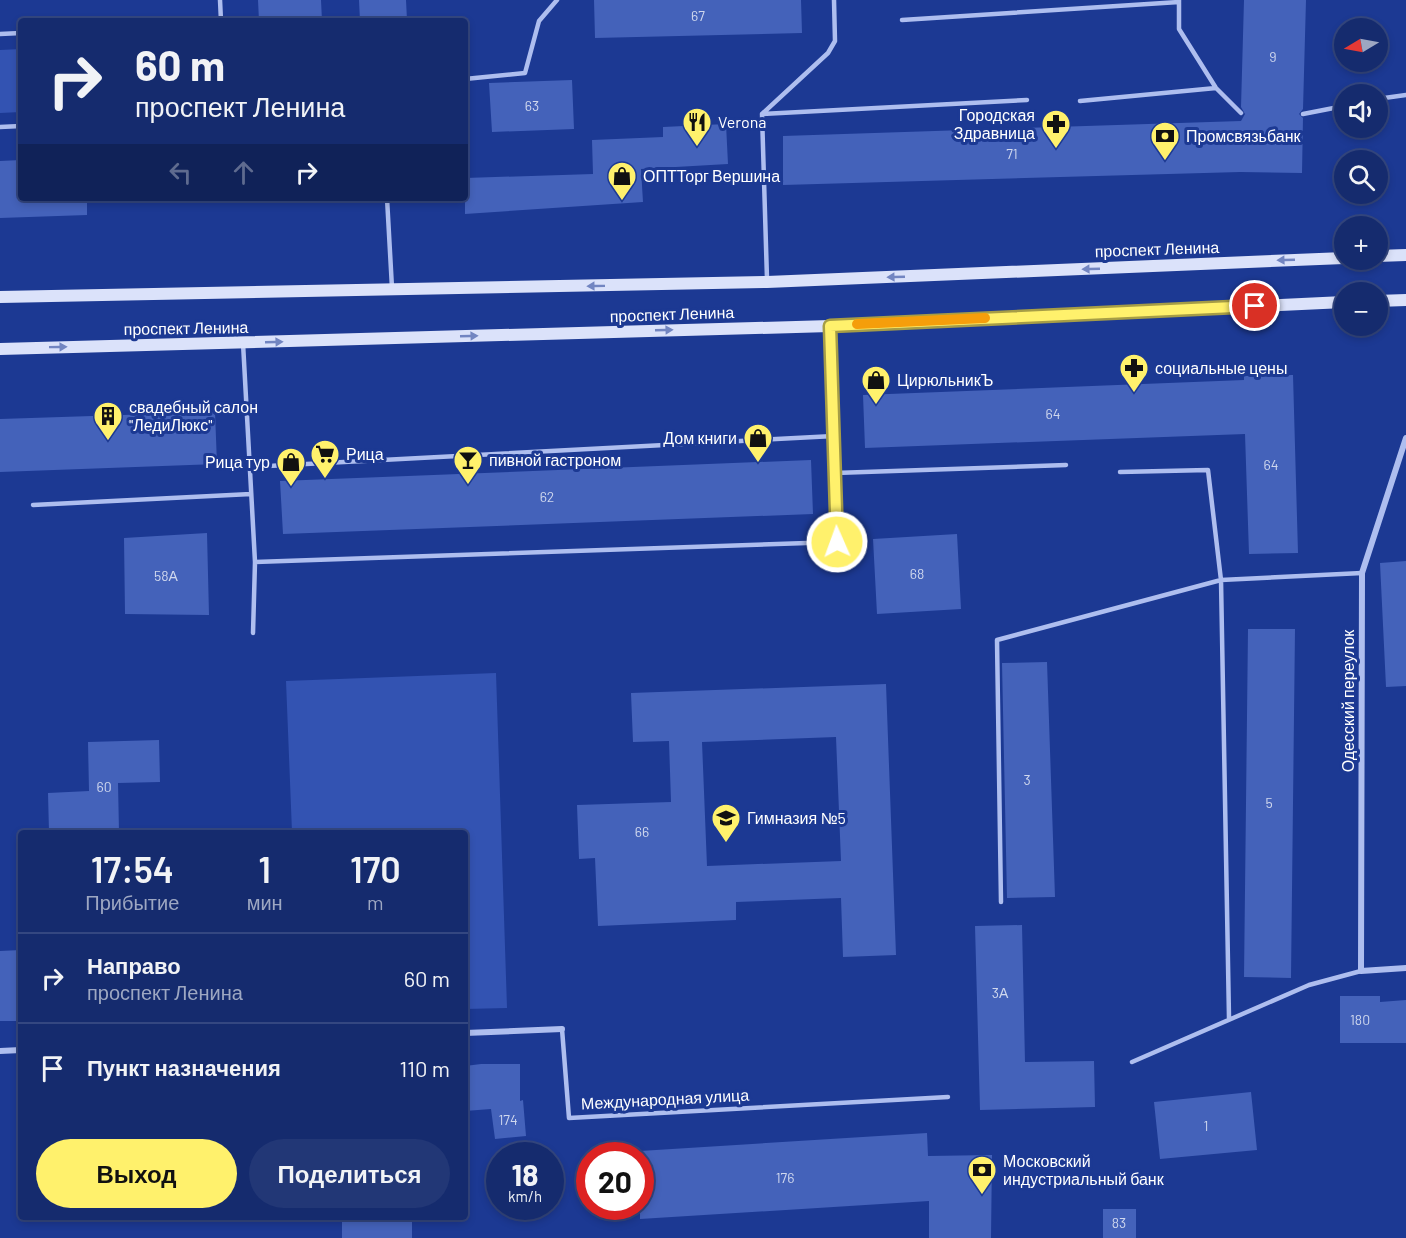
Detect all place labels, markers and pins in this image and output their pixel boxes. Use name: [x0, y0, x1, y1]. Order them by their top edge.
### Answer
place label: Городская Здравница: [954, 105, 1035, 142]
restaurant icon: Verona: [681, 106, 713, 148]
pharmacy icon: Городская Здравница: [1040, 108, 1072, 150]
place label: Verona: [718, 112, 766, 131]
bank icon: Промсвязьбанк: [1149, 120, 1181, 162]
place label: Промсвязьбанк: [1186, 126, 1301, 145]
shop icon: ОПТТорг Вершина: [606, 160, 638, 202]
place label: ОПТТорг Вершина: [643, 166, 780, 185]
pin: [1229, 280, 1280, 331]
pharmacy icon: социальные цены: [1118, 352, 1150, 394]
place label: социальные цены: [1155, 358, 1287, 377]
shop icon: ЦирюльникЪ: [860, 364, 892, 406]
place label: ЦирюльникЪ: [897, 370, 993, 389]
place label: свадебный салон "ЛедиЛюкс": [129, 397, 258, 434]
building icon: свадебный салон "ЛедиЛюкс": [92, 400, 124, 442]
shop icon: Дом книги: [742, 422, 774, 464]
place label: Дом книги: [663, 428, 737, 447]
supermarket icon: Рица: [309, 438, 341, 480]
place label: Рица: [346, 444, 384, 463]
bar icon: пивной гастроном: [452, 444, 484, 486]
shop icon: Рица тур: [275, 446, 307, 488]
place label: пивной гастроном: [489, 450, 621, 469]
place label: Рица тур: [205, 452, 270, 471]
school or university icon: Гимназия №5: [710, 802, 742, 844]
place label: Гимназия №5: [747, 808, 846, 827]
place label: Московский индустриальный банк: [1003, 1151, 1165, 1188]
bank icon: Московский индустриальный банк: [966, 1154, 998, 1196]

